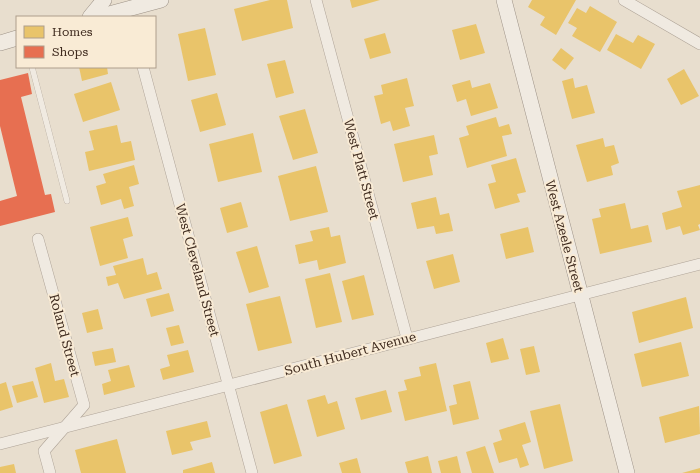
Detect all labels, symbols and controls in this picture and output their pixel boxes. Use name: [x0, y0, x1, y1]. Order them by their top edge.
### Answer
legend: [16, 16, 156, 68]
text: Homes: [52, 25, 93, 39]
text: Shops: [52, 45, 88, 59]
street label: West Platt Street: [341, 117, 382, 221]
street label: West Azeele Street: [542, 178, 587, 294]
street label: West Cleveland Street: [173, 202, 223, 338]
street label: Roland Street: [46, 292, 83, 378]
street label: South Hubert Avenue: [283, 329, 418, 378]

